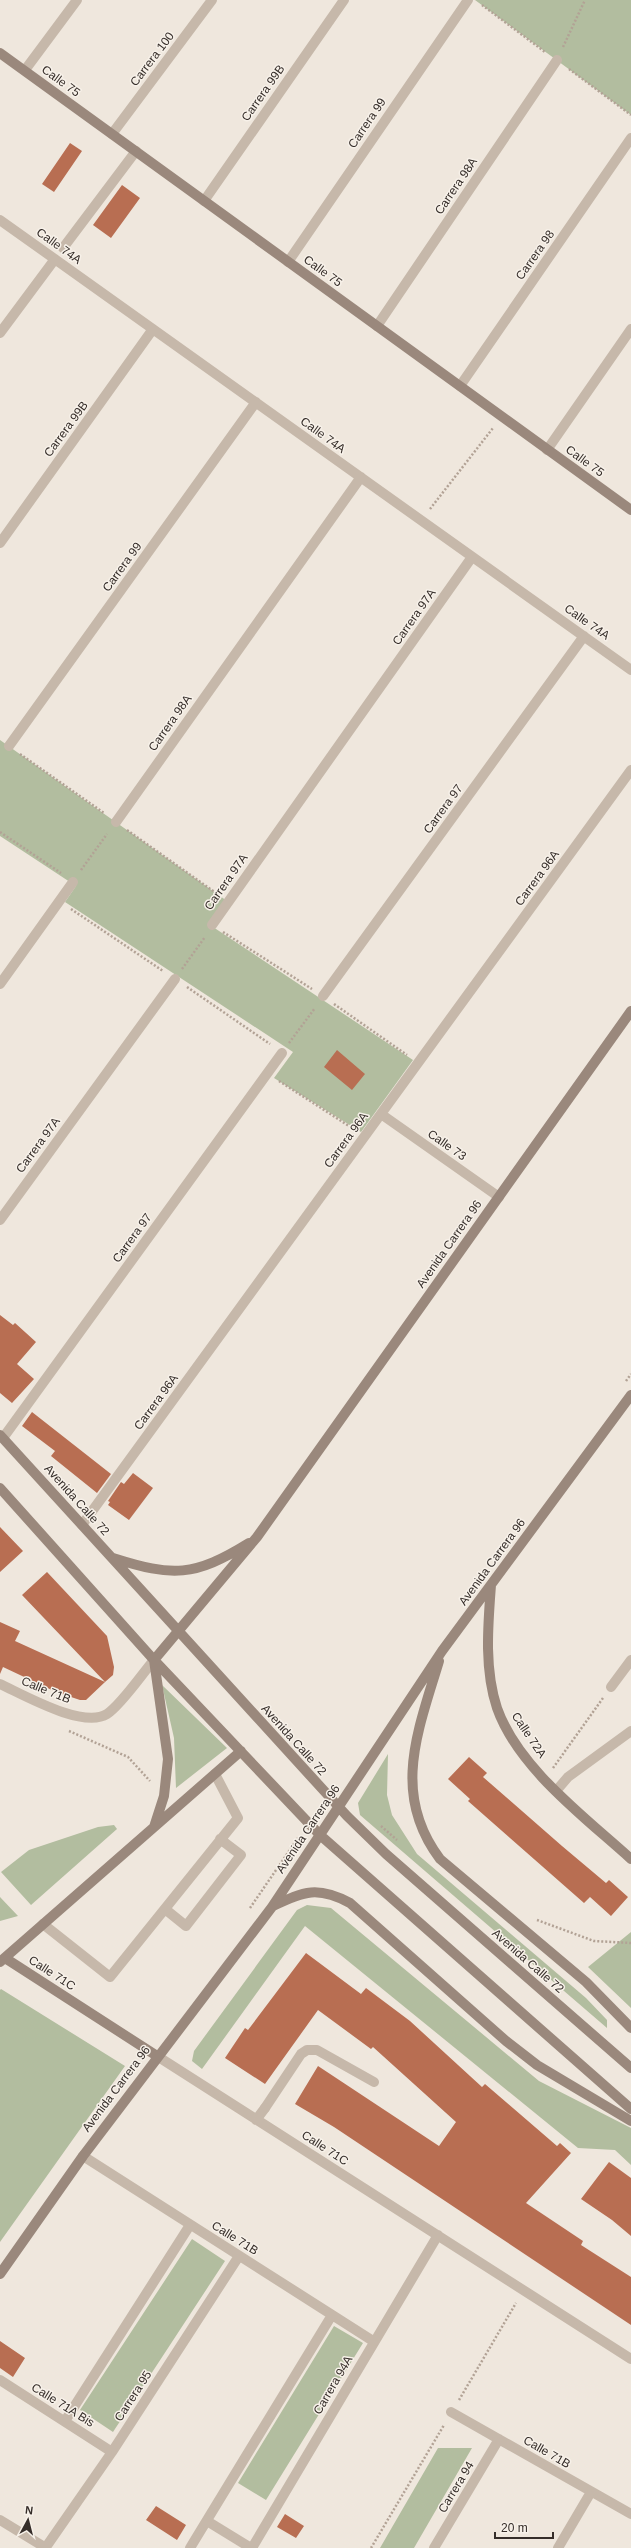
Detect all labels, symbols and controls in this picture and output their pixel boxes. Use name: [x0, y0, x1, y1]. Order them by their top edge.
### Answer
street label: Carrera 100: [127, 29, 177, 89]
street label: Calle 75: [39, 62, 83, 100]
street label: Carrera 99B: [239, 62, 287, 124]
street label: Carrera 99: [345, 95, 389, 151]
street label: Carrera 98A: [432, 155, 480, 217]
street label: Calle 74A: [34, 225, 84, 267]
street label: Carrera 98: [513, 227, 557, 283]
street label: Calle 75: [301, 252, 345, 290]
street label: Carrera 99B: [41, 398, 91, 460]
street label: Calle 74A: [298, 414, 348, 456]
street label: Calle 75: [563, 442, 607, 480]
street label: Carrera 99: [99, 539, 145, 594]
street label: Carrera 97A: [390, 586, 438, 648]
street label: Calle 74A: [562, 601, 612, 643]
street label: Carrera 98A: [146, 692, 194, 754]
street label: Carrera 97: [420, 781, 466, 836]
street label: Carrera 96A: [512, 847, 562, 909]
street label: Carrera 97A: [202, 851, 250, 913]
street label: Carrera 96A: [321, 1109, 371, 1171]
street label: Carrera 97A: [13, 1114, 63, 1176]
street label: Calle 73: [425, 1127, 469, 1164]
street label: Avenida Carrera 96: [413, 1197, 485, 1291]
street label: Carrera 97: [109, 1210, 155, 1265]
street label: Carrera 96A: [131, 1371, 181, 1433]
street label: Avenida Calle 72: [42, 1462, 113, 1539]
street label: Avenida Carrera 96: [456, 1516, 528, 1608]
street label: Calle 71B: [19, 1674, 73, 1706]
street label: Avenida Calle 72: [259, 1702, 330, 1779]
street label: Calle 72A: [509, 1710, 549, 1760]
street label: Avenida Carrera 96: [273, 1782, 343, 1876]
street label: Avenida Calle 72: [489, 1926, 567, 1996]
street label: Calle 71C: [26, 1953, 78, 1993]
street label: Avenida Carrera 96: [79, 2043, 153, 2135]
street label: Calle 71C: [299, 2128, 351, 2168]
street label: Calle 71B: [209, 2218, 261, 2258]
street label: Carrera 94A: [311, 2353, 355, 2417]
street label: Carrera 95: [112, 2368, 155, 2424]
street label: Calle 71A Bis: [29, 2380, 97, 2430]
street label: Calle 71B: [521, 2433, 573, 2471]
street label: Carrera 94: [435, 2459, 477, 2515]
north arrow: [8, 2500, 48, 2540]
text: N: [25, 2504, 34, 2517]
scale bar: [495, 2514, 553, 2540]
text: 20 m: [501, 2521, 528, 2535]

